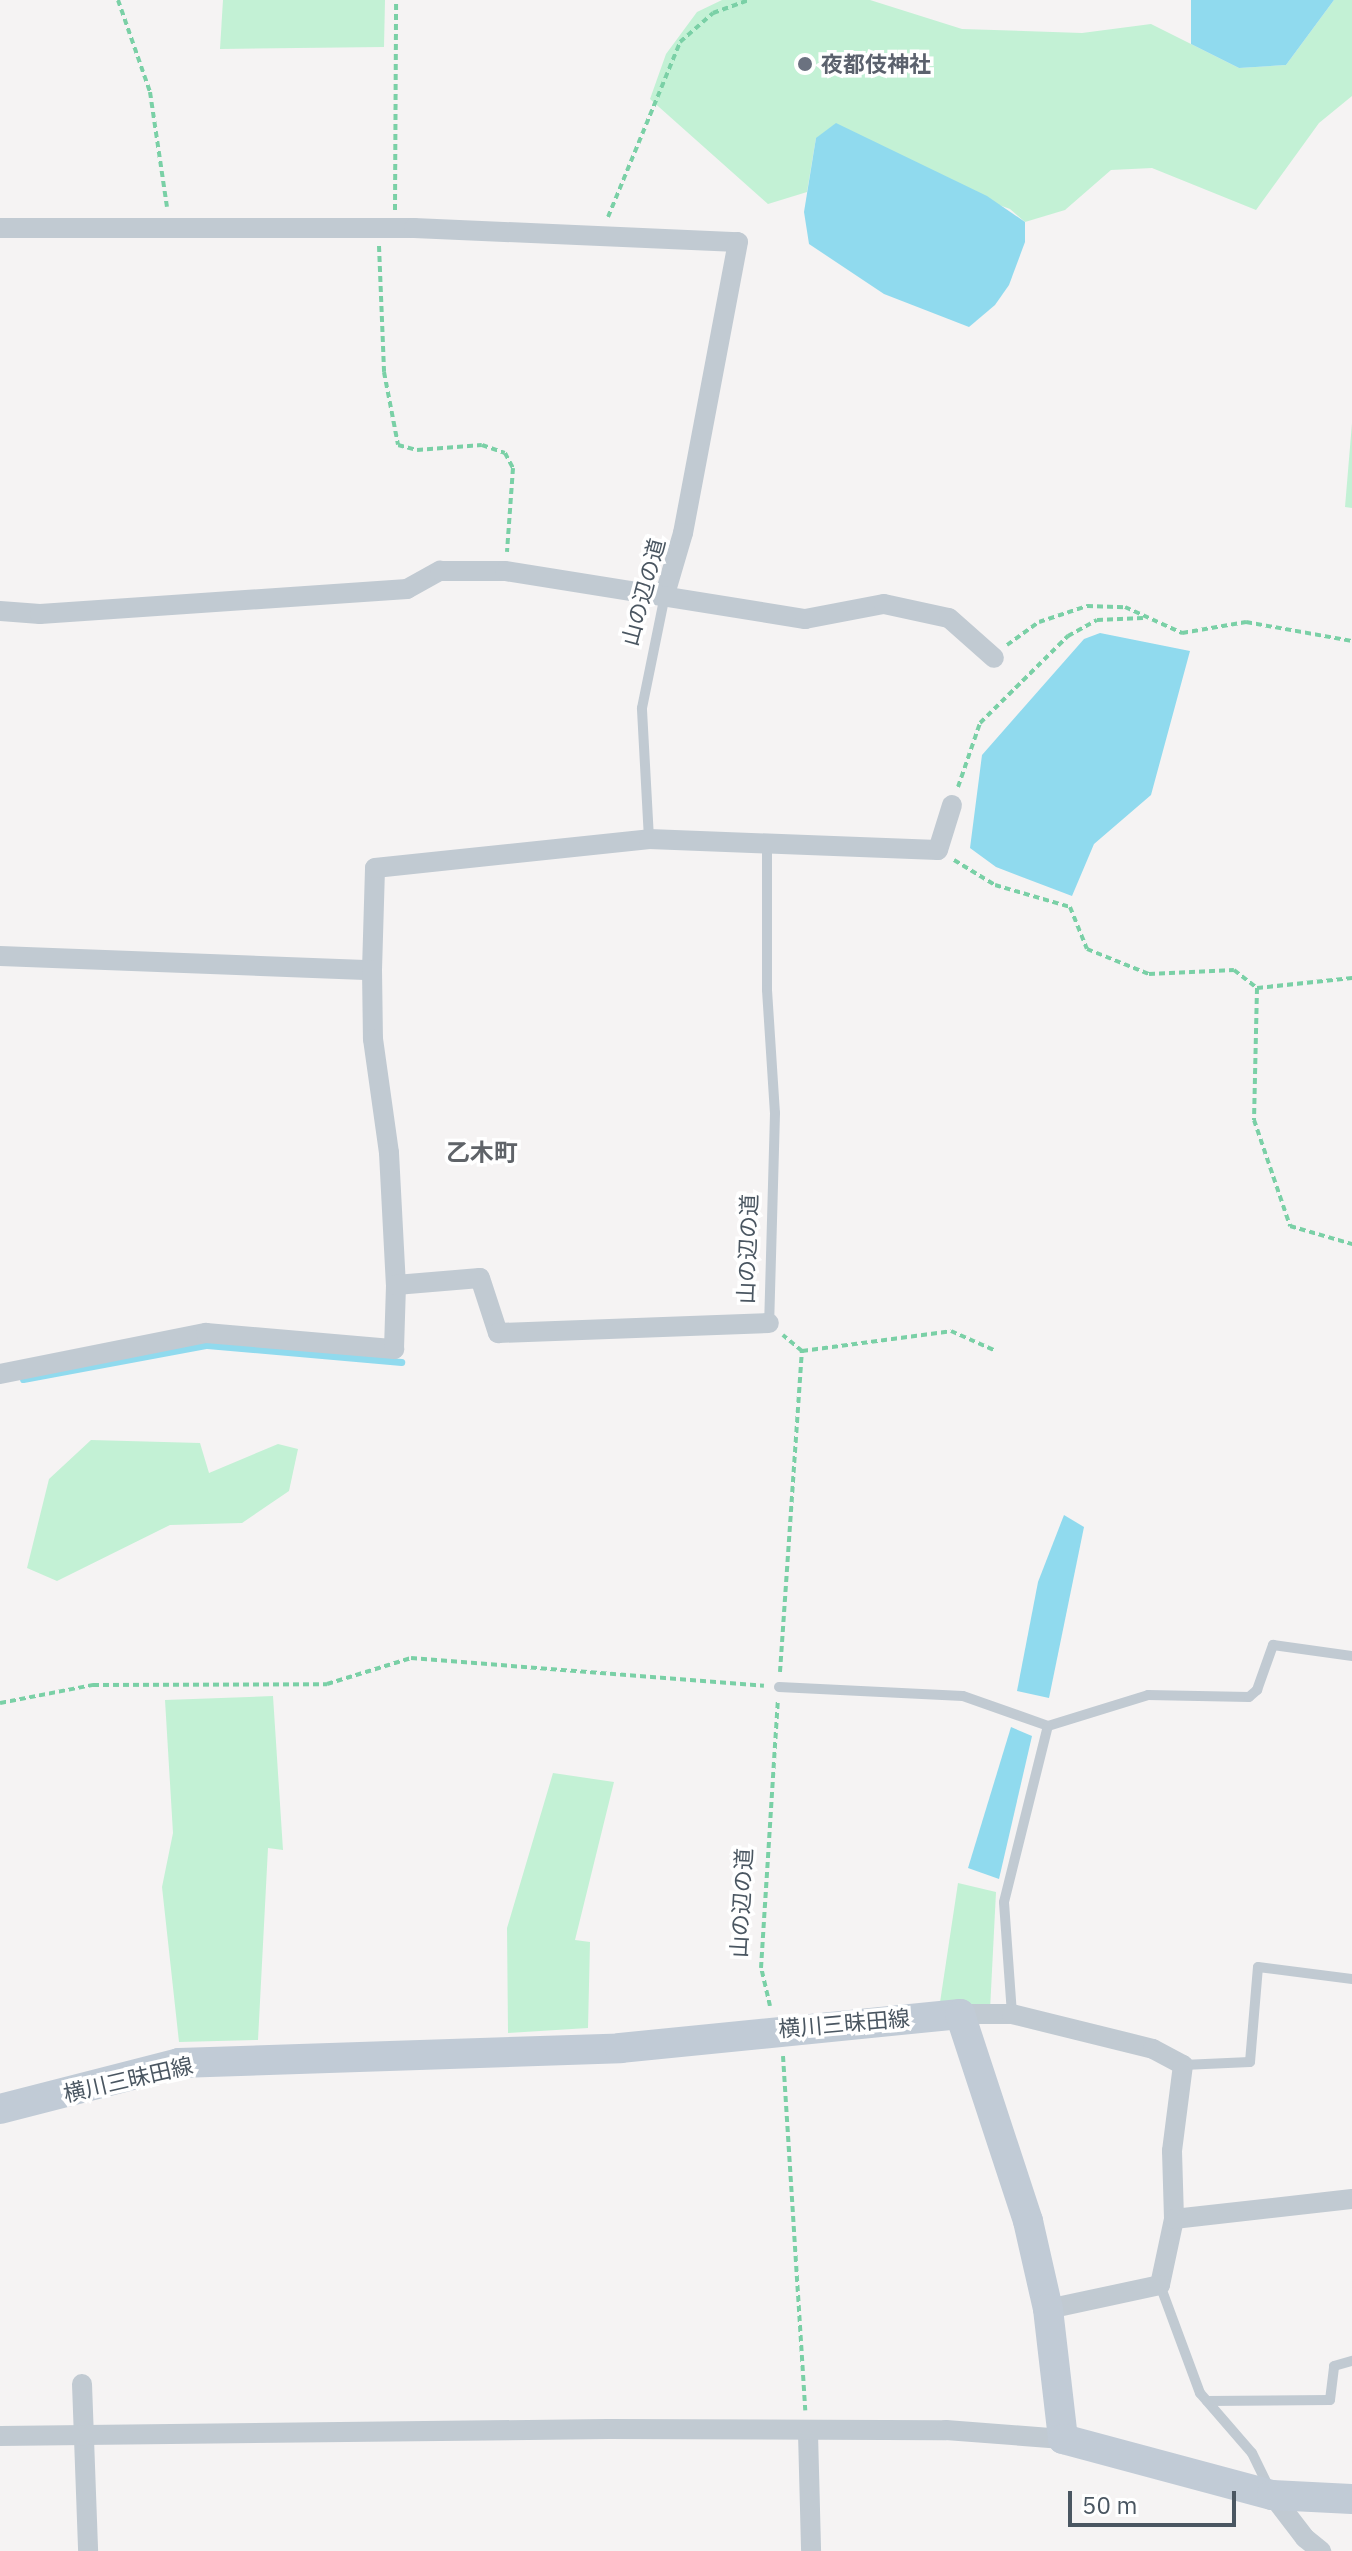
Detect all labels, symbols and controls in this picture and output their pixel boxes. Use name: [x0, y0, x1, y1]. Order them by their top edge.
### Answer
place label: 夜都伎神社: [821, 51, 931, 77]
marker: 夜都伎神社: [796, 55, 814, 73]
street label: 山の辺の道: [616, 535, 670, 649]
district label: 乙木町: [446, 1139, 518, 1167]
street label: 山の辺の道: [732, 1194, 762, 1304]
street label: 山の辺の道: [725, 1847, 757, 1959]
street label: 横川三昧田線: [777, 2004, 911, 2042]
street label: 横川三昧田線: [61, 2051, 195, 2107]
scale bar: [1072, 2475, 1240, 2525]
text: 50 m: [1082, 2489, 1137, 2521]

